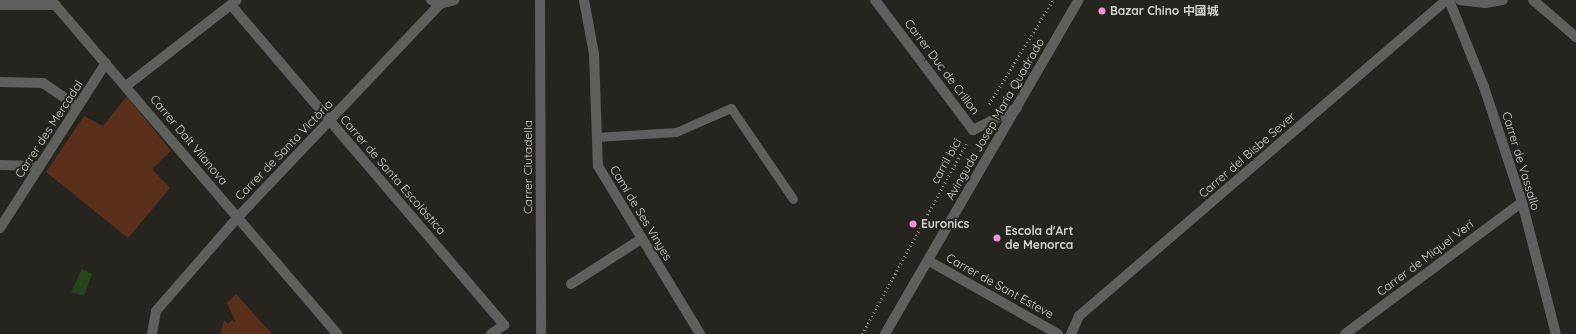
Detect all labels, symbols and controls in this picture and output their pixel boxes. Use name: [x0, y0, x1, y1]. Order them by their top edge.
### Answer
place label: Bazar Chino 中國城: [1110, 4, 1219, 18]
marker: Bazar Chino 中國城: [1097, 6, 1107, 16]
street label: Carrer Duc de Crillon: [901, 16, 983, 118]
street label: Avinguda Josep Maria Quadrado: [943, 36, 1047, 202]
street label: Carrer des Mercadal: [12, 77, 86, 181]
street label: Carrer Dalt Vilanova: [147, 92, 231, 188]
street label: Carrer de Santa Victòria: [232, 97, 336, 203]
street label: Carrer del Bisbe Sever: [1196, 109, 1298, 201]
street label: Carrer de Vassallo: [1499, 110, 1543, 212]
street label: Carrer de Santa Escolàstica: [337, 112, 449, 238]
street label: Carrer Ciutadella: [521, 120, 535, 214]
street label: carril bici: [928, 136, 964, 186]
street label: Camí de Ses Vinyes: [607, 163, 675, 263]
place label: Euronics: [921, 217, 969, 231]
street label: Carrer de Miquel Verí: [1374, 217, 1476, 299]
marker: Euronics: [908, 219, 918, 229]
place label: Escola d'Art de Menorca: [1005, 224, 1073, 252]
marker: Escola d'Art de Menorca: [992, 233, 1002, 243]
street label: Carrer de Sant Esteve: [944, 250, 1056, 322]

